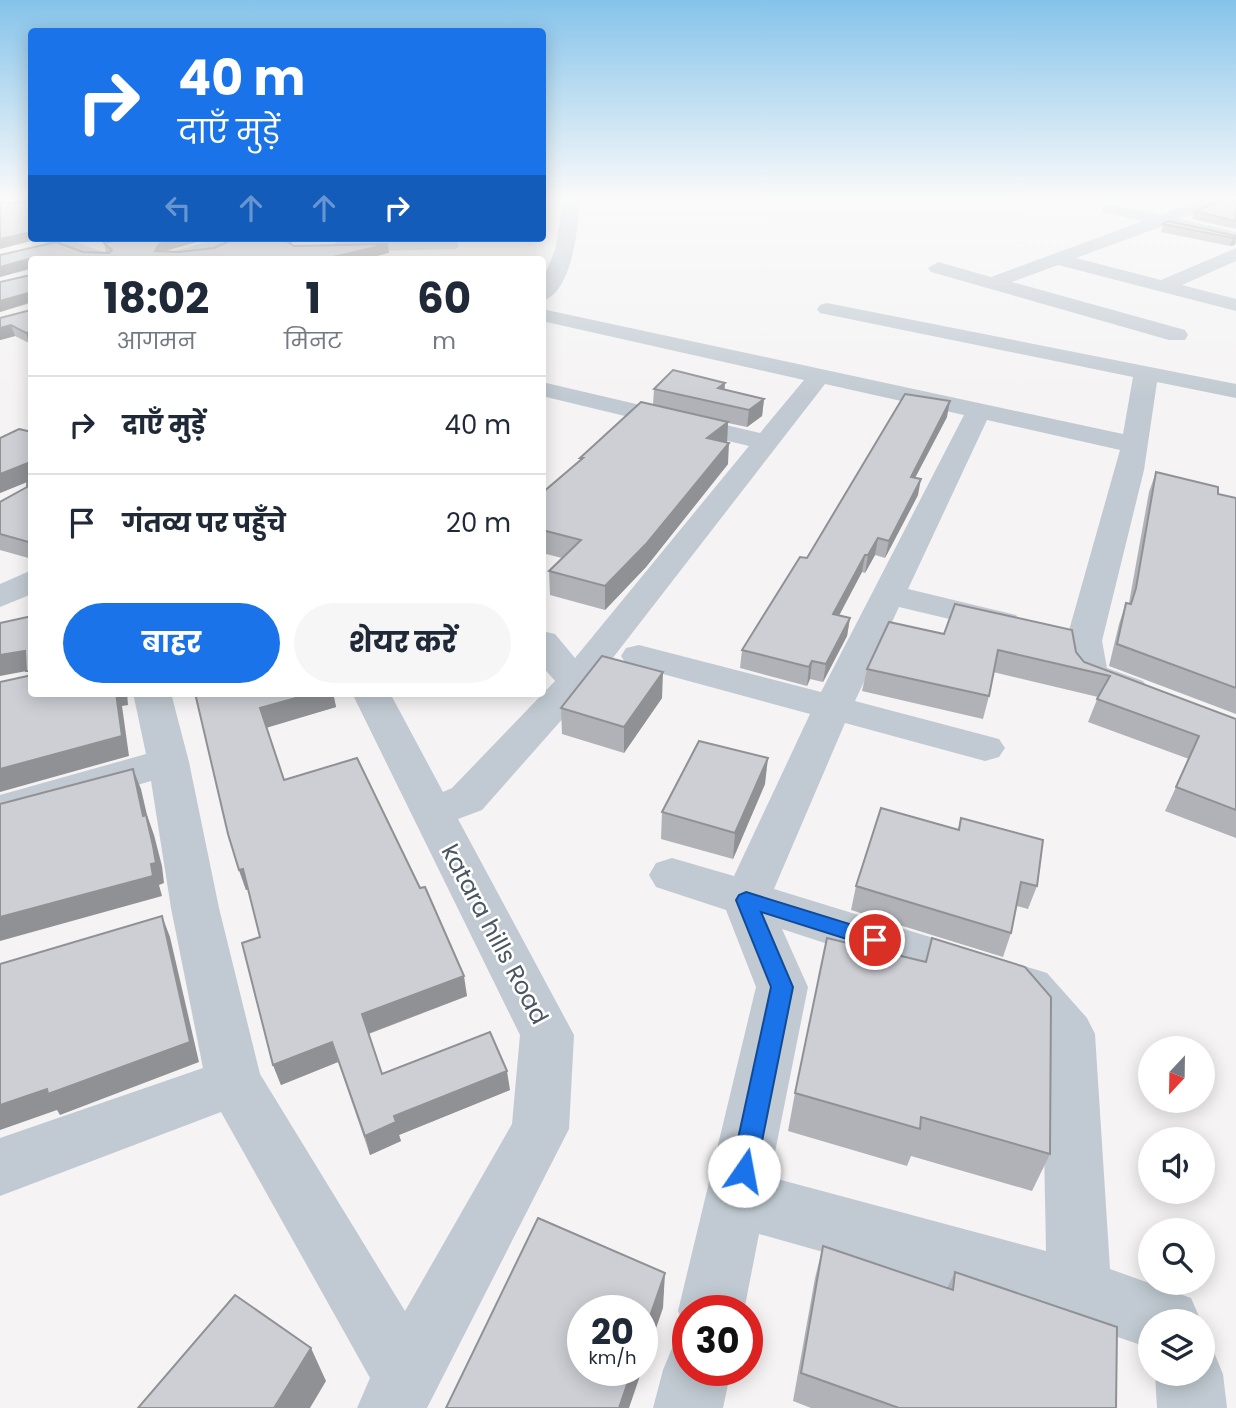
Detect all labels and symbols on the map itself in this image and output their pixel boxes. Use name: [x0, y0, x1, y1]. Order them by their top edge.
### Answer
street label: katara hills Road: [434, 838, 556, 1030]
pin: [845, 910, 905, 970]
north arrow: [1138, 1036, 1214, 1113]
position arrow: [707, 1134, 781, 1208]
speed limit sign: 30: [672, 1295, 763, 1386]

